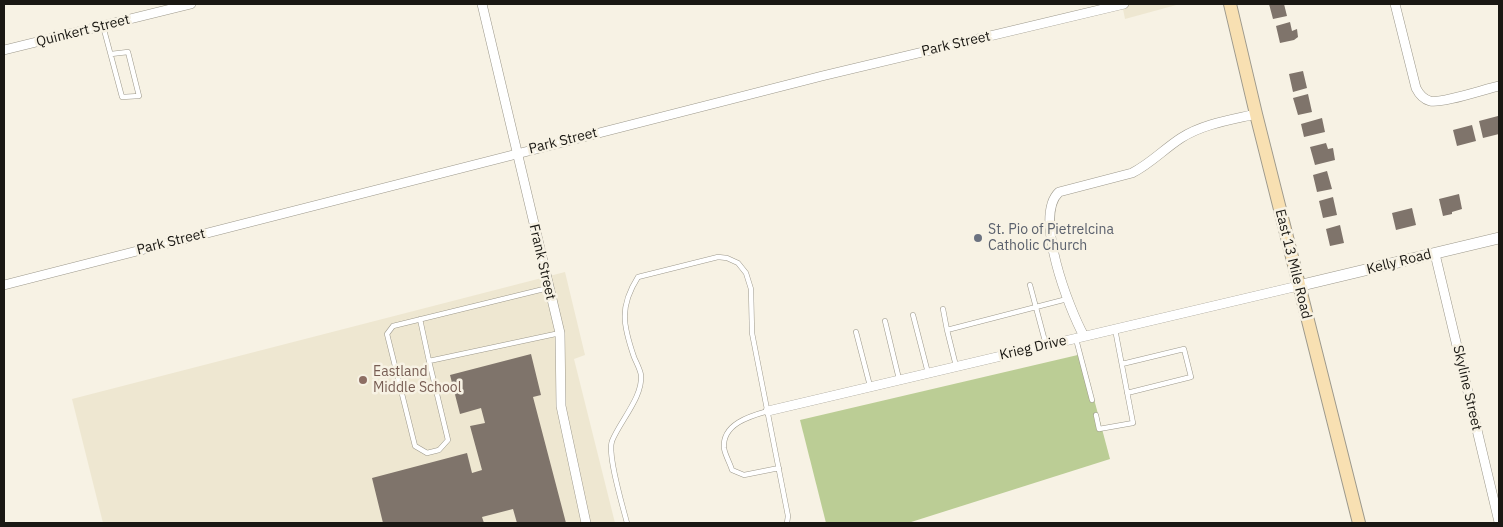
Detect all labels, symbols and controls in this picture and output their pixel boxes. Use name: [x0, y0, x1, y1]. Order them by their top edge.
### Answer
street label: Quinkert Street: [34, 11, 132, 51]
street label: Park Street: [920, 28, 992, 60]
street label: Park Street: [527, 124, 599, 158]
street label: East 13 Mile Road: [1271, 207, 1315, 321]
place label: St. Pio of Pietrelcina Catholic Church: [988, 222, 1114, 254]
street label: Frank Street: [525, 223, 559, 301]
street label: Park Street: [135, 225, 207, 259]
marker: St. Pio of Pietrelcina Catholic Church: [972, 232, 984, 244]
street label: Kelly Road: [1365, 246, 1433, 278]
street label: Krieg Drive: [998, 332, 1068, 364]
street label: Skyline Street: [1449, 344, 1485, 432]
place label: Eastland Middle School: [373, 364, 462, 397]
marker: Eastland Middle School: [357, 374, 369, 386]

